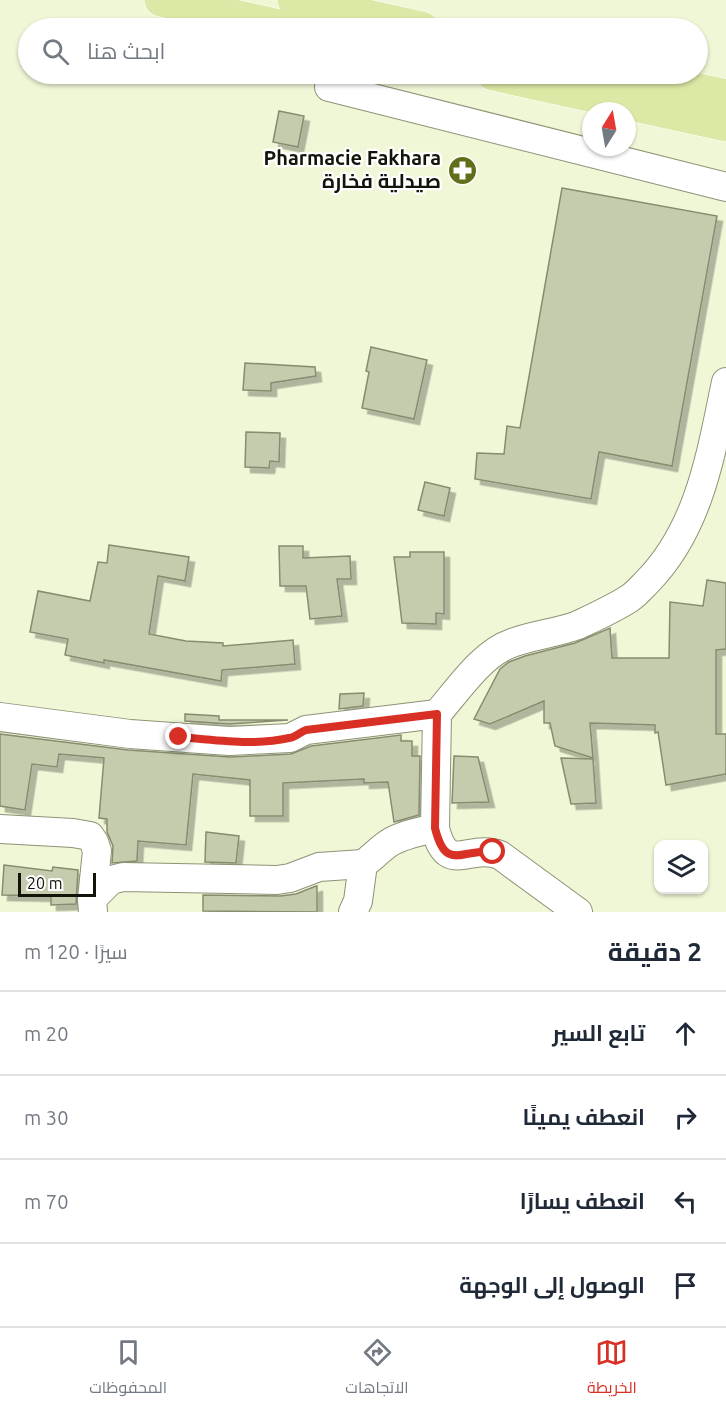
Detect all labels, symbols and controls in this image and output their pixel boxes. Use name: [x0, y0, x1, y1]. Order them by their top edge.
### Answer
search box: [18, 18, 708, 84]
icon: search: [39, 35, 72, 68]
text: ابحث هنا: [87, 38, 166, 63]
north arrow: [582, 102, 636, 156]
place label: Pharmacie Fakhara صيدلية فخارة: [264, 146, 441, 193]
pharmacy icon: Pharmacie Fakhara صيدلية فخارة: [446, 154, 478, 186]
route end: [165, 723, 191, 749]
route start: [479, 838, 505, 864]
map controls: [654, 840, 708, 894]
button: layers: [654, 840, 708, 894]
scale bar: [18, 870, 96, 898]
text: 20 m: [27, 874, 63, 892]
text: 2 دقيقة: [608, 937, 702, 966]
text: سيرًا · 120 m: [24, 940, 128, 963]
icon: ahead: [669, 1017, 702, 1050]
text: تابع السير: [552, 1020, 645, 1045]
text: 20 m: [24, 1022, 68, 1045]
icon: right: [669, 1101, 702, 1134]
text: انعطف يمينًا: [523, 1104, 645, 1129]
text: 30 m: [24, 1106, 68, 1129]
icon: left: [669, 1185, 702, 1218]
text: انعطف يسارًا: [520, 1188, 645, 1213]
text: 70 m: [24, 1190, 68, 1213]
icon: arrive: [669, 1269, 702, 1302]
text: الوصول إلى الوجهة: [459, 1272, 645, 1297]
tab: المحفوظات: [89, 1336, 167, 1402]
tab: الاتجاهات: [345, 1336, 409, 1402]
tab: الخريطة: [587, 1336, 637, 1402]

